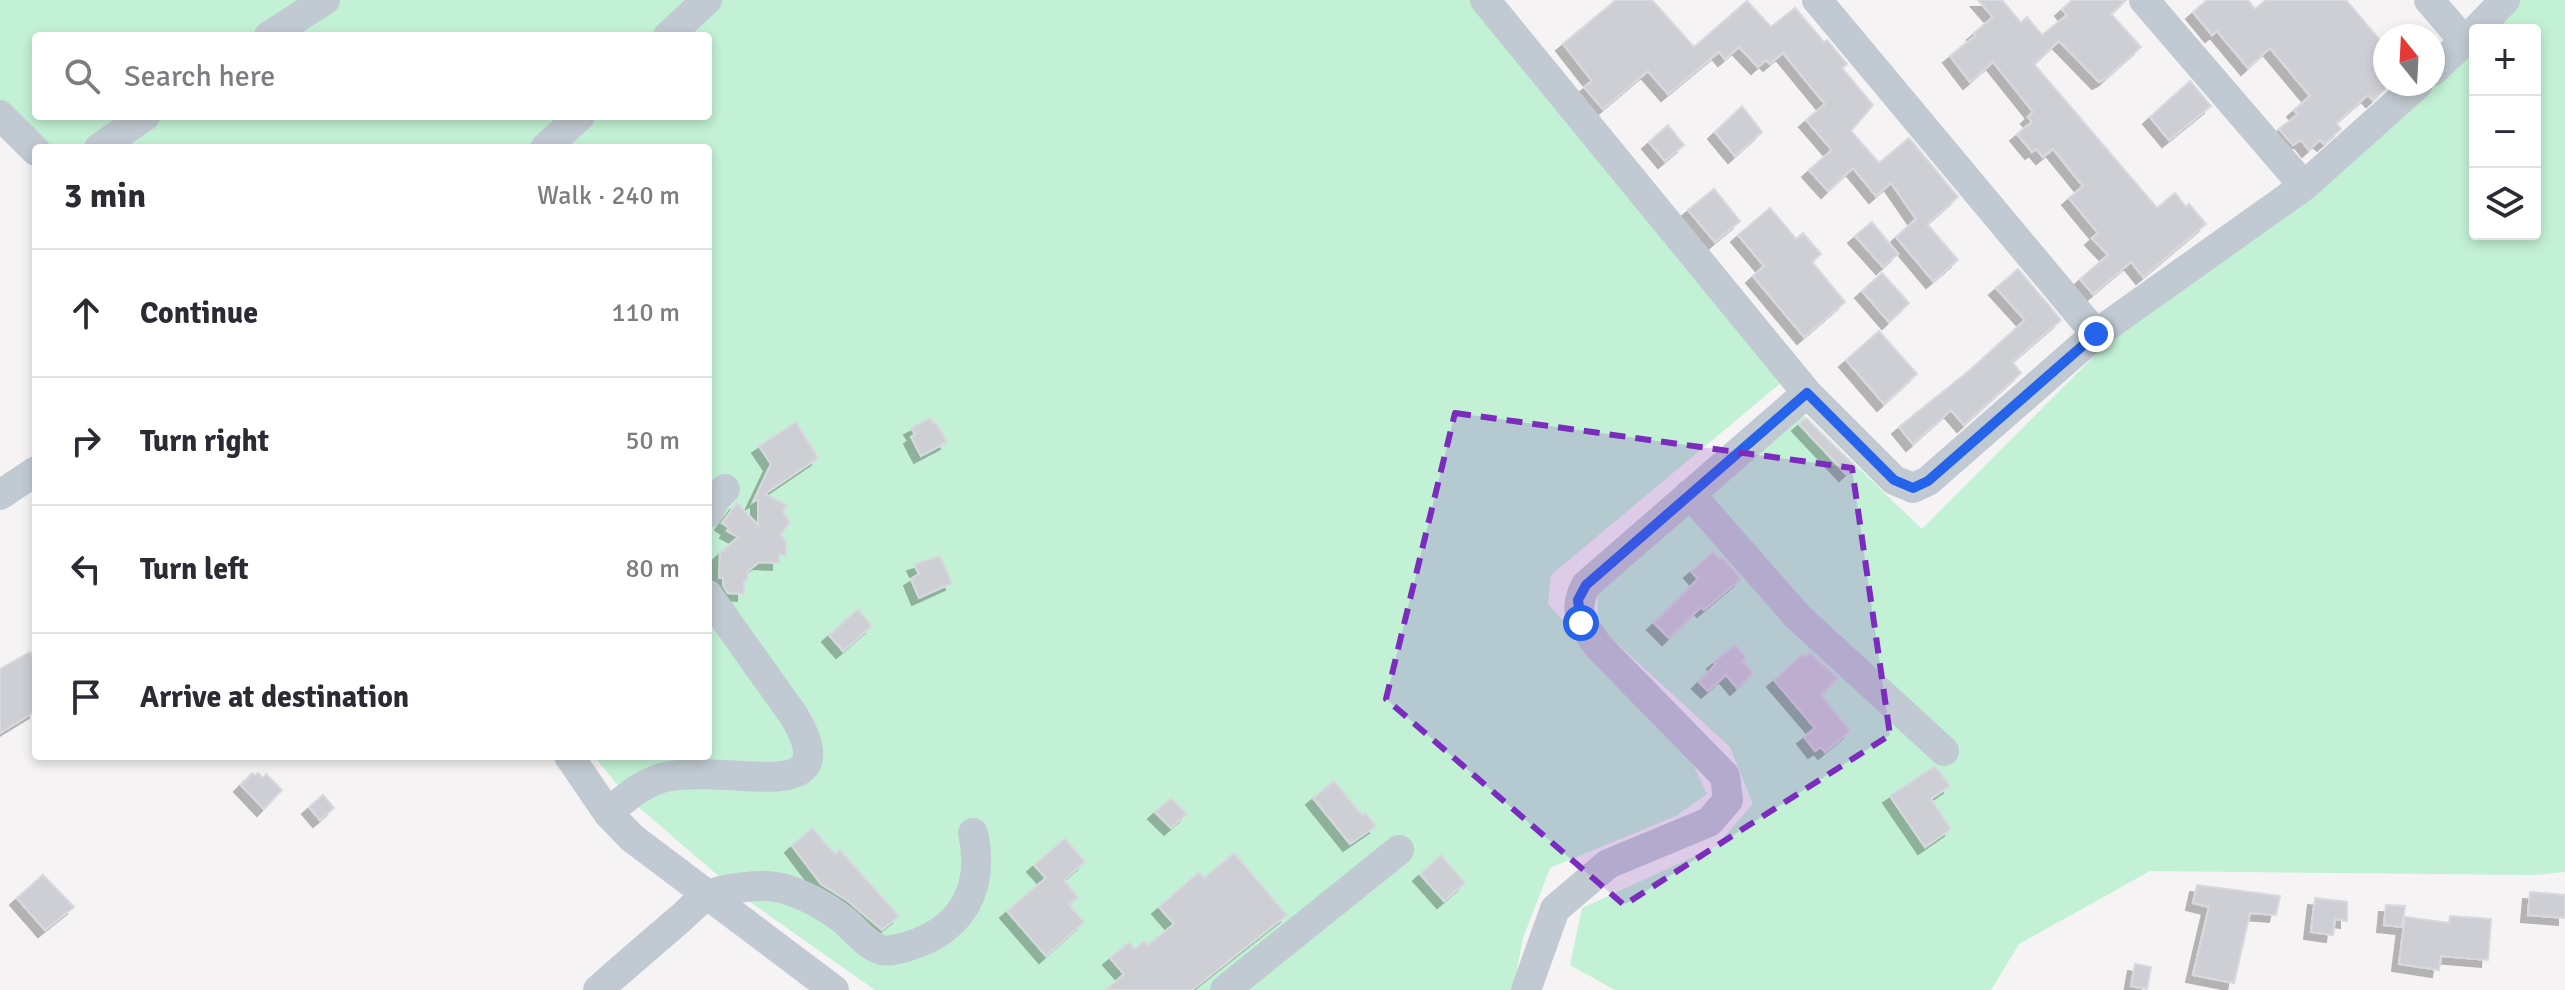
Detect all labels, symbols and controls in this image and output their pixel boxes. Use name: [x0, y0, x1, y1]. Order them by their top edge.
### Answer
north arrow: [2373, 24, 2445, 96]
map controls: [2469, 24, 2541, 240]
button: +: [2469, 24, 2541, 96]
search box: [32, 32, 712, 120]
icon: search: [60, 54, 104, 98]
text: Search here: [124, 58, 275, 95]
button: −: [2469, 96, 2541, 168]
button: layers: [2469, 168, 2541, 240]
text: 3 min: [64, 175, 146, 217]
text: Walk · 240 m: [537, 180, 680, 212]
icon: ahead: [64, 291, 108, 335]
text: Continue: [140, 295, 258, 332]
text: 110 m: [611, 297, 680, 329]
route end: [2078, 316, 2114, 352]
icon: right: [64, 419, 108, 463]
text: Turn right: [140, 423, 269, 460]
text: 50 m: [625, 425, 680, 457]
icon: left: [64, 547, 108, 591]
text: Turn left: [140, 551, 249, 588]
text: 80 m: [625, 553, 680, 585]
route start: [1563, 605, 1599, 641]
icon: arrive: [64, 675, 108, 719]
text: Arrive at destination: [140, 679, 409, 716]

